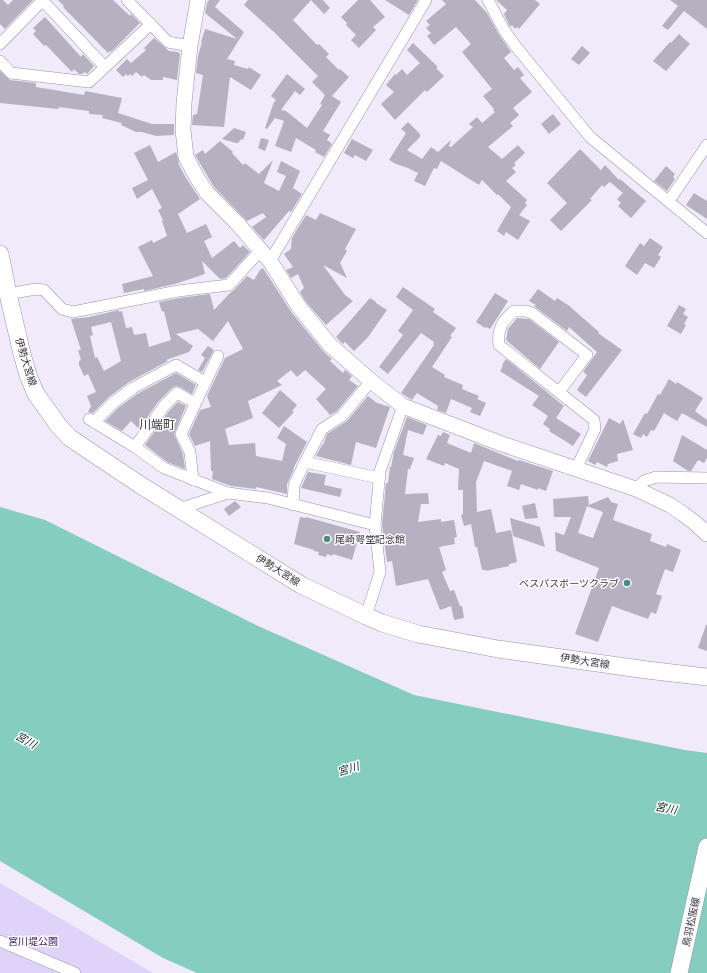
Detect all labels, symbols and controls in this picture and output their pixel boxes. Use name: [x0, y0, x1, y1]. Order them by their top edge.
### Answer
street label: 伊勢大宮線: [12, 336, 40, 388]
district label: 川端町: [139, 417, 175, 432]
place label: 尾崎咢堂記念館: [335, 533, 405, 546]
marker: 尾崎咢堂記念館: [322, 534, 332, 544]
street label: 伊勢大宮線: [253, 551, 303, 589]
place label: ベスパスポーツクラブ: [519, 577, 619, 590]
marker: ベスパスポーツクラブ: [622, 578, 632, 588]
street label: 伊勢大宮線: [559, 651, 611, 671]
water label: 宮川: [13, 729, 40, 752]
water label: 宮川: [335, 759, 362, 779]
water label: 宮川: [654, 799, 679, 817]
street label: 鳥羽松阪線: [679, 896, 703, 948]
park label: 宮川堤公園: [8, 935, 58, 948]

